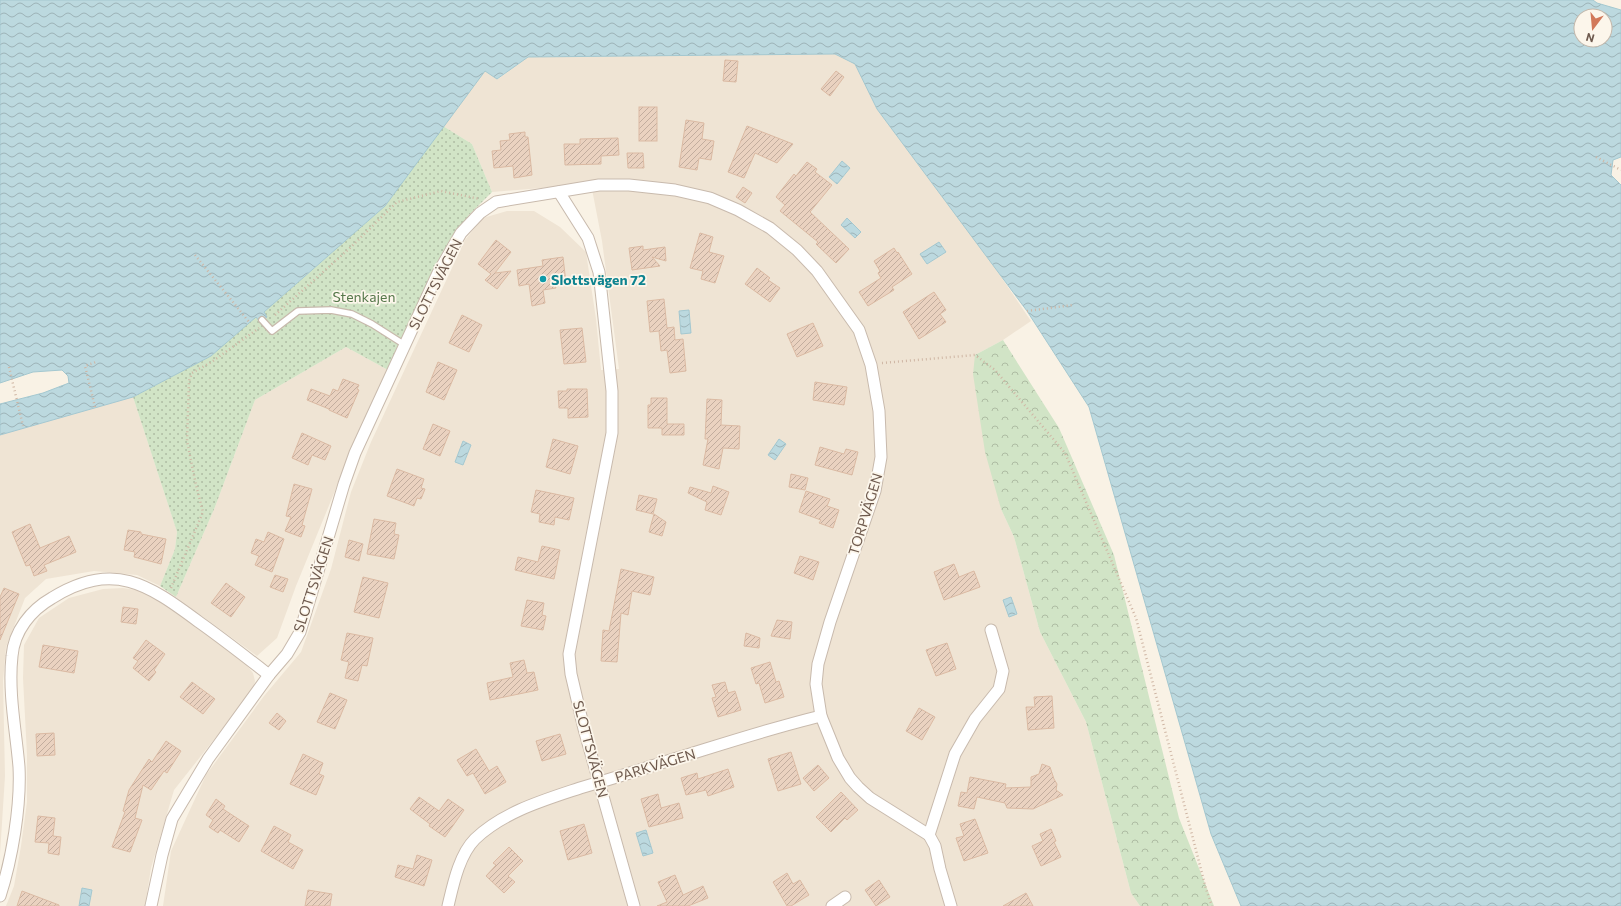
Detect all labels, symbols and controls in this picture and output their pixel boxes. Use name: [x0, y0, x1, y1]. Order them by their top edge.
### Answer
north arrow: [1573, 8, 1613, 48]
text: N: [1584, 31, 1596, 45]
street label: SLOTTSVÄGEN: [405, 236, 465, 332]
place label: Slottsvägen 72: [551, 271, 646, 288]
marker: Slottsvägen 72: [538, 274, 548, 284]
park label: Stenkajen: [332, 288, 396, 305]
street label: TORPVÄGEN: [844, 471, 886, 557]
street label: SLOTTSVÄGEN: [289, 534, 337, 634]
street label: SLOTTSVÄGEN: [570, 699, 612, 799]
street label: PARKVÄGEN: [613, 745, 697, 785]

